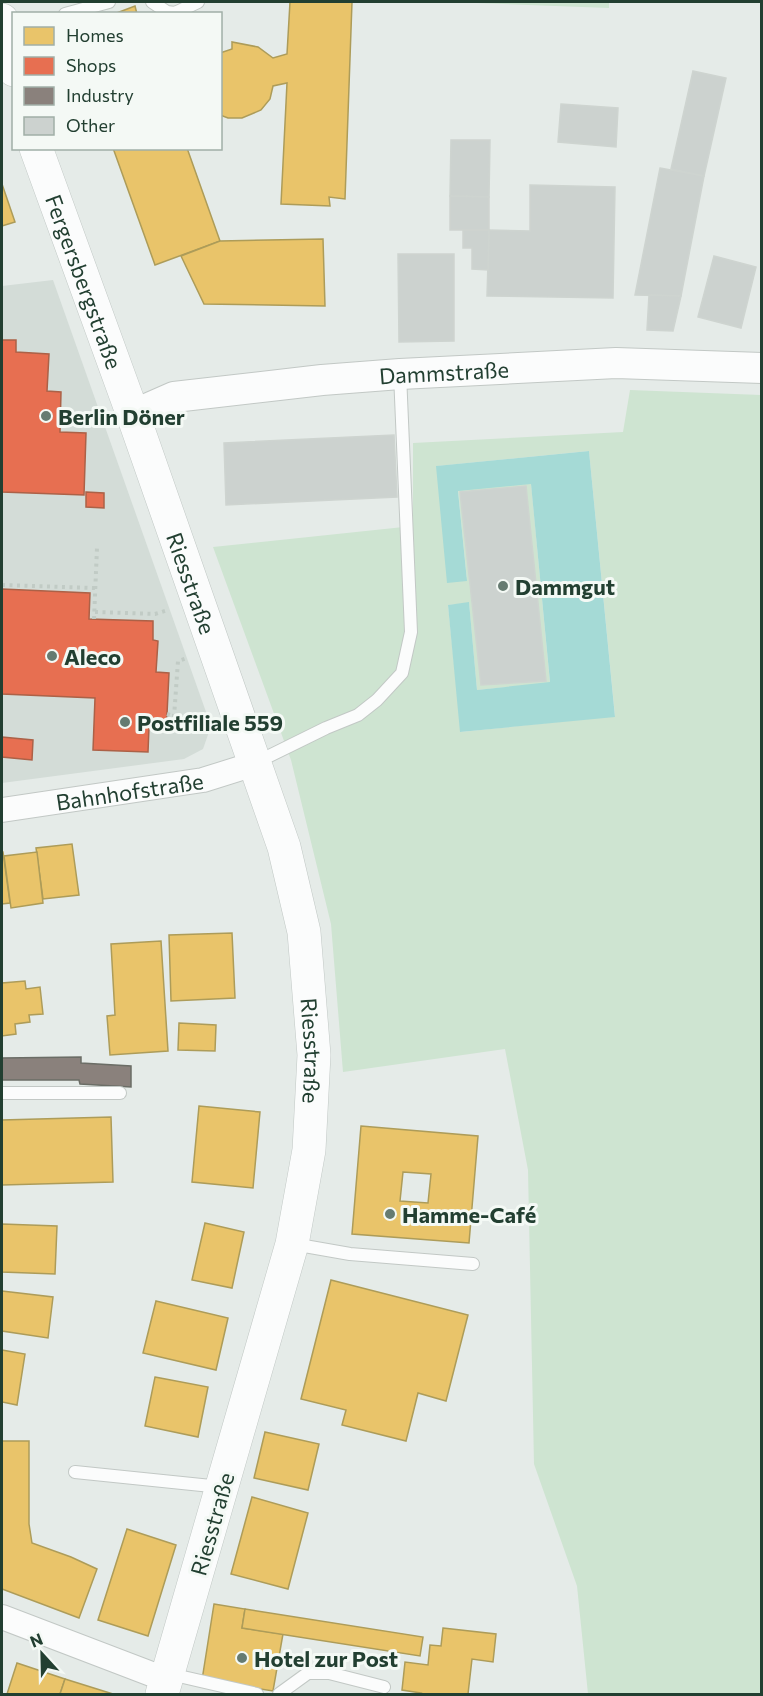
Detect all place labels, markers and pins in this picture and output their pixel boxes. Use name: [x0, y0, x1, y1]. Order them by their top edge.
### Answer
place label: Berlin Döner: [58, 403, 185, 430]
marker: Berlin Döner: [39, 409, 53, 423]
place label: Dammgut: [515, 573, 615, 600]
marker: Dammgut: [496, 579, 510, 593]
place label: Aleco: [64, 643, 121, 670]
marker: Aleco: [45, 649, 59, 663]
place label: Postfiliale 559: [137, 709, 283, 736]
marker: Postfiliale 559: [118, 715, 132, 729]
place label: Hamme-Café: [402, 1201, 536, 1228]
marker: Hamme-Café: [383, 1207, 397, 1221]
place label: Hotel zur Post: [254, 1645, 398, 1672]
marker: Hotel zur Post: [235, 1651, 249, 1665]

